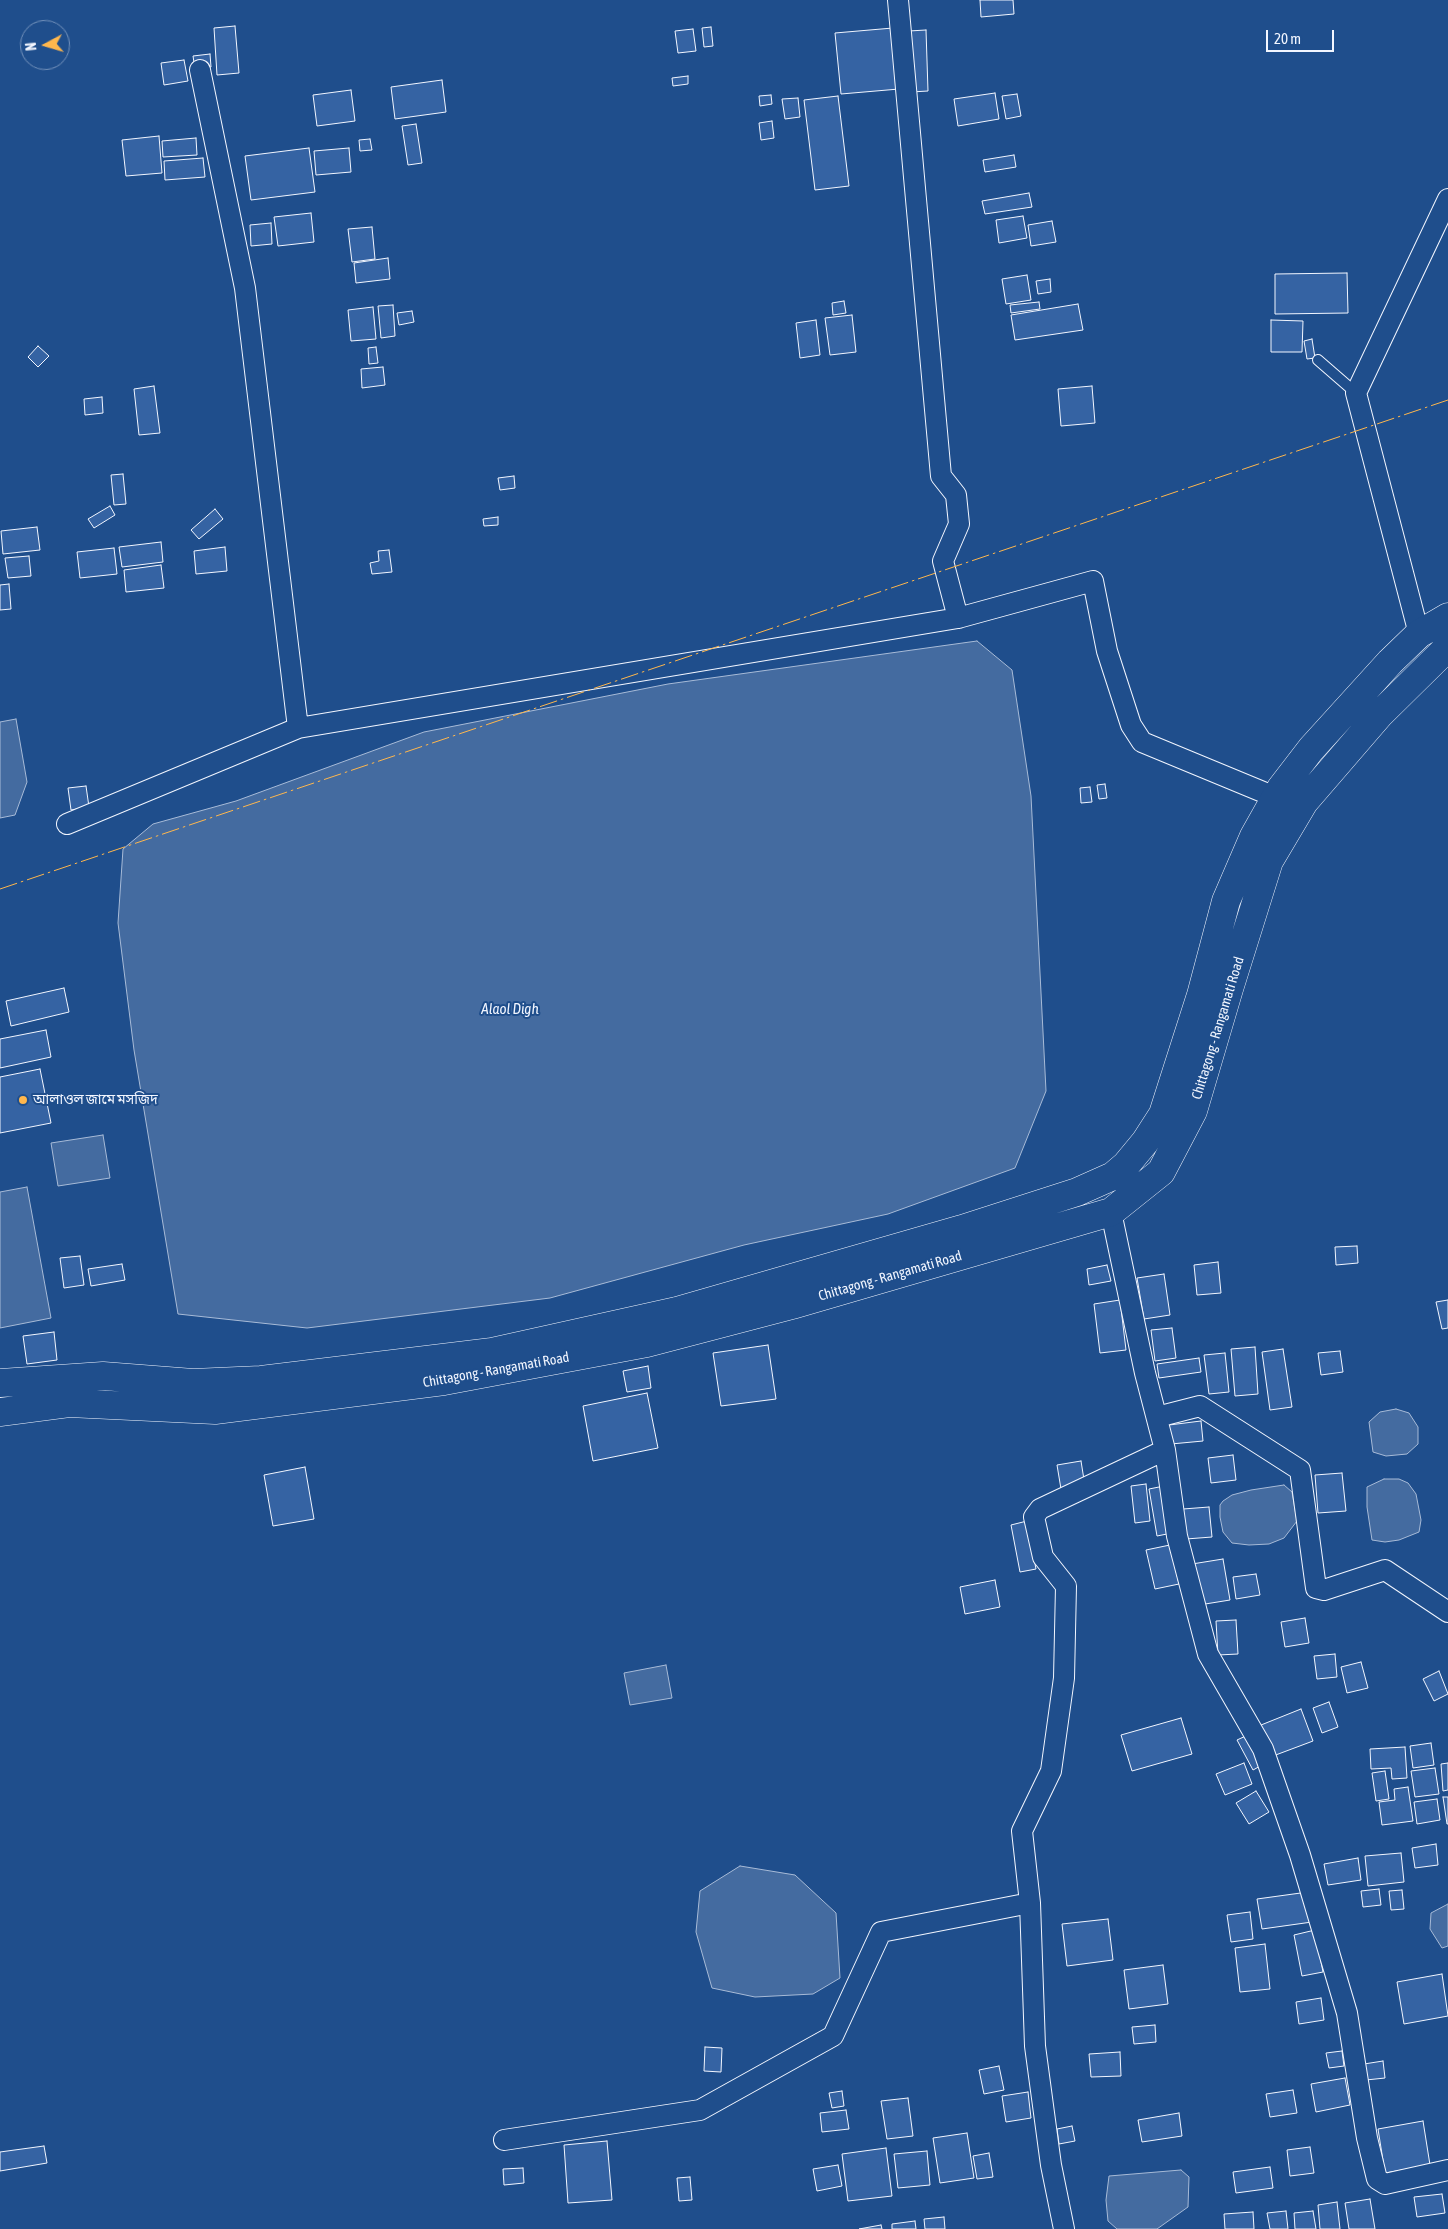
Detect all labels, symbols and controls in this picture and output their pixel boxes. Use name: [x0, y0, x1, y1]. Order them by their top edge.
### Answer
north arrow: [20, 20, 70, 70]
scale bar: [1268, 20, 1336, 52]
text: 20 m: [1274, 30, 1301, 47]
text: N: [23, 42, 39, 51]
street label: Chittagong - Rangamati Road: [1188, 955, 1248, 1101]
water label: Alaol Digh: [481, 1000, 539, 1018]
place label: আলাওল জামে মসজিদ: [33, 1092, 158, 1108]
marker: আলাওল জামে মসজিদ: [17, 1094, 29, 1106]
street label: Chittagong - Rangamati Road: [816, 1247, 964, 1305]
street label: Chittagong - Rangamati Road: [421, 1349, 571, 1391]

